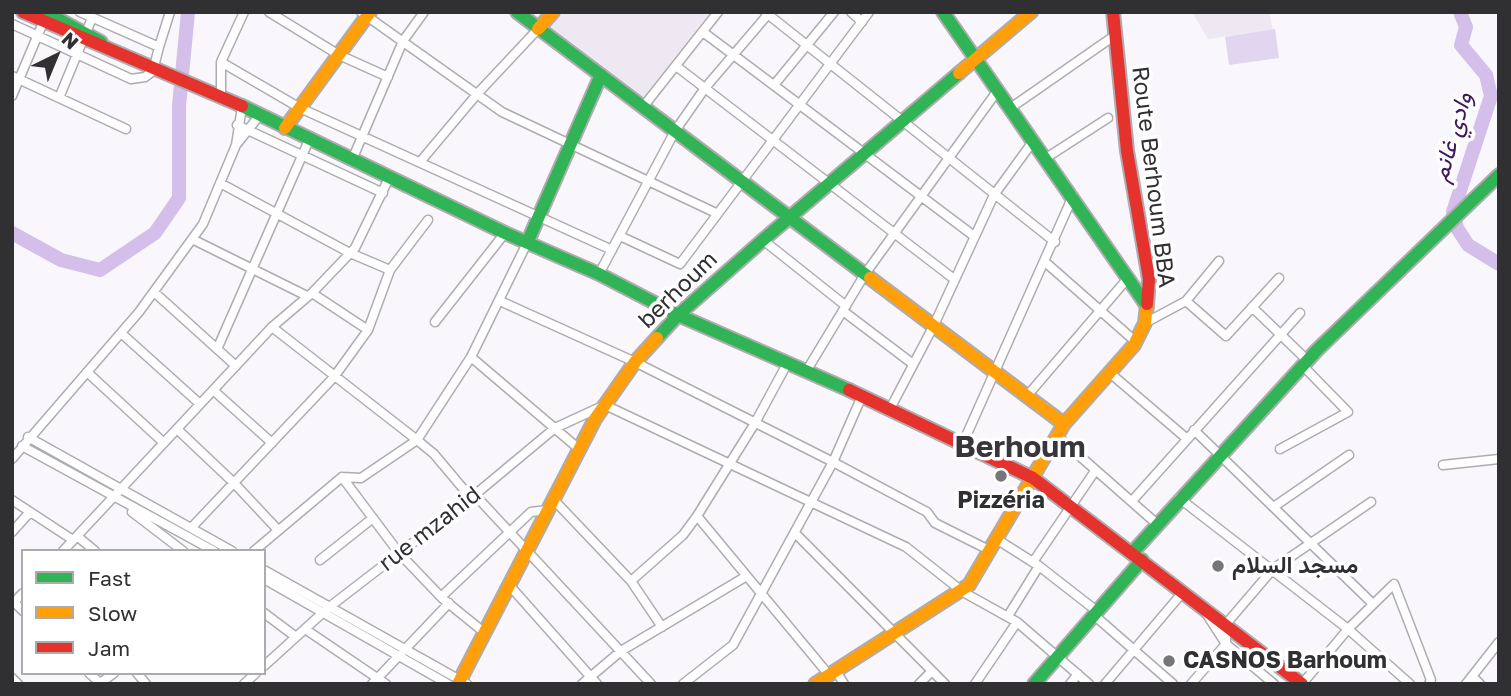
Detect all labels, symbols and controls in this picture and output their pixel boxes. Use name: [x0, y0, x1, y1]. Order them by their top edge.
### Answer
north arrow: [21, 21, 91, 91]
text: N: [58, 27, 84, 54]
street label: Route Berhoum BBA: [1126, 65, 1180, 289]
water label: وادي غانم: [1426, 89, 1478, 185]
street label: berhoum: [633, 246, 723, 334]
district label: Berhoum: [955, 429, 1085, 465]
marker: Pizzéria: [993, 468, 1009, 484]
street label: rue mzahid: [374, 481, 486, 577]
place label: Pizzéria: [957, 487, 1045, 515]
legend: [21, 549, 266, 675]
place label: مسجد السلام: [1232, 552, 1358, 580]
marker: مسجد السلام: [1210, 558, 1226, 574]
text: Fast: [88, 565, 131, 591]
text: Slow: [88, 600, 137, 626]
text: Jam: [88, 635, 130, 661]
place label: CASNOS Barhoum: [1183, 647, 1387, 675]
marker: CASNOS Barhoum: [1161, 653, 1177, 669]

